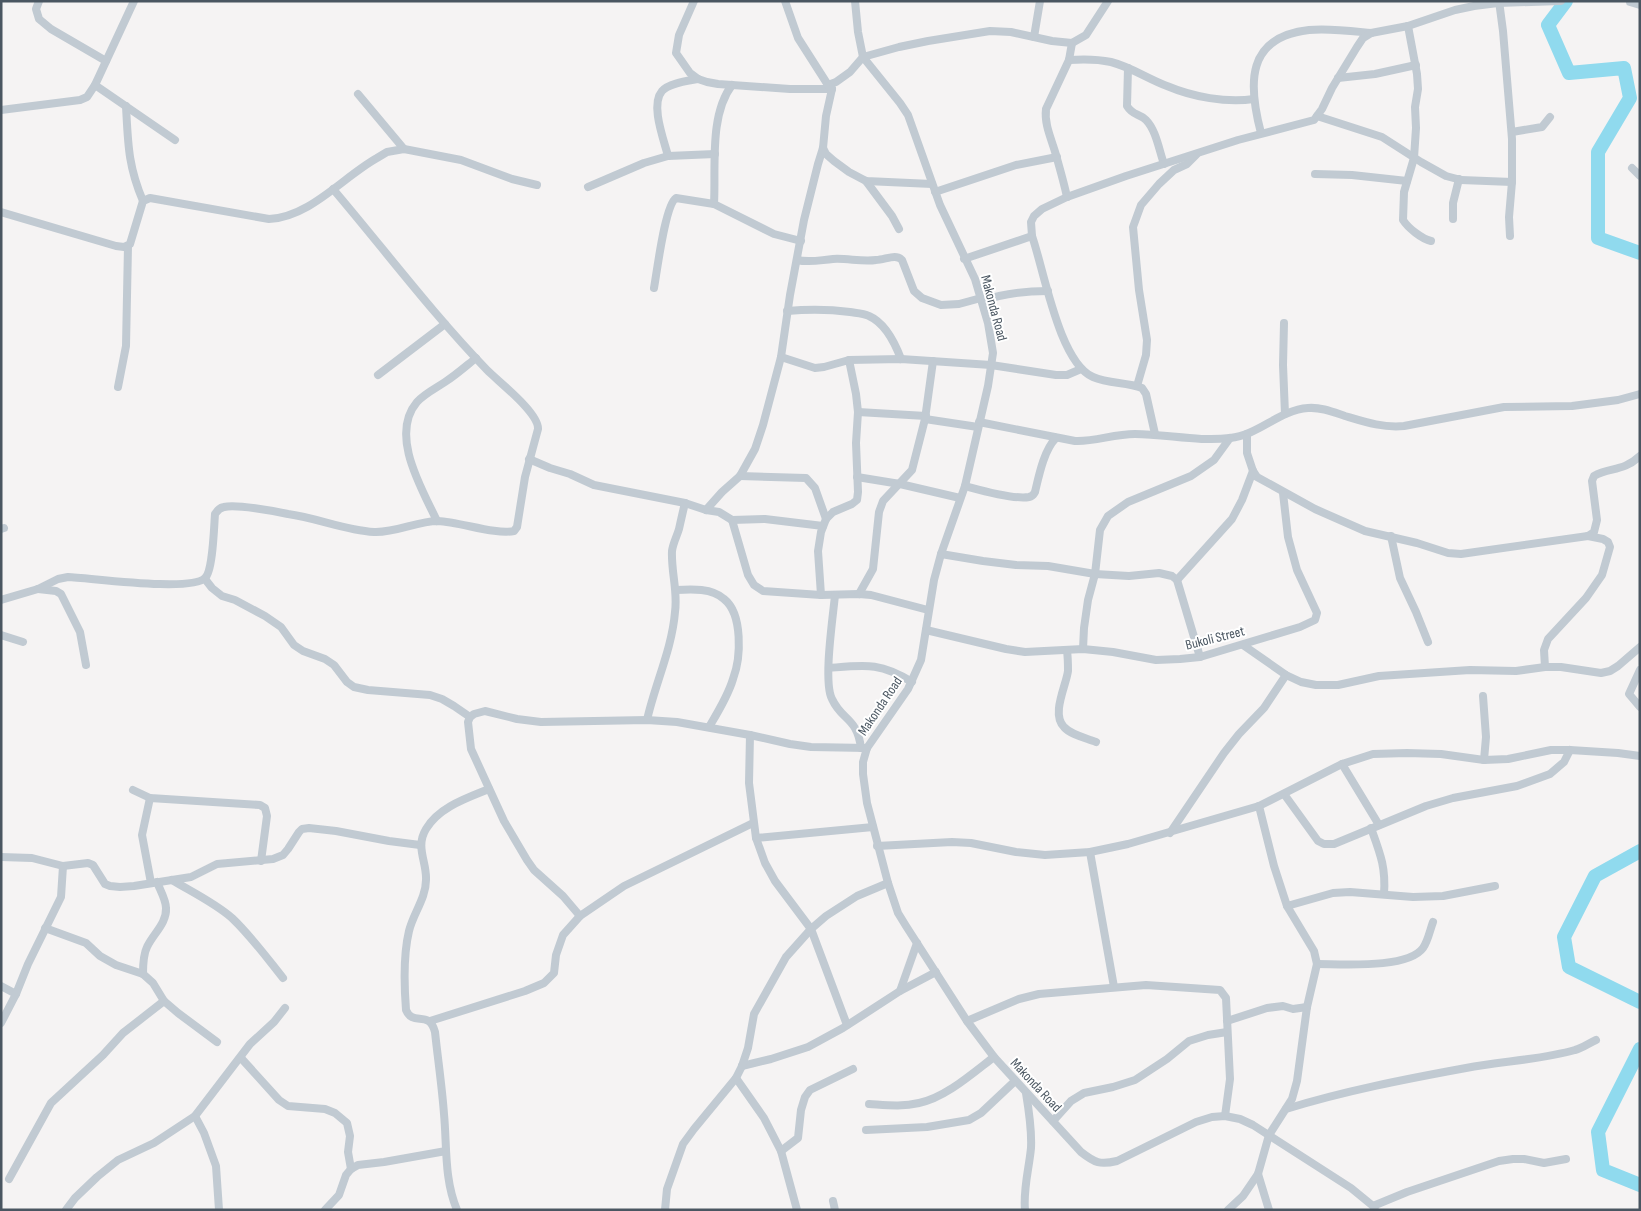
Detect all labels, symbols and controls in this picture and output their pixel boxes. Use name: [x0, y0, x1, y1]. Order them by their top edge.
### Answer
street label: Makonda Road: [977, 273, 1011, 343]
street label: Bukoli Street: [1184, 622, 1246, 654]
street label: Makonda Road: [854, 673, 906, 739]
street label: Makonda Road: [1007, 1055, 1065, 1116]

